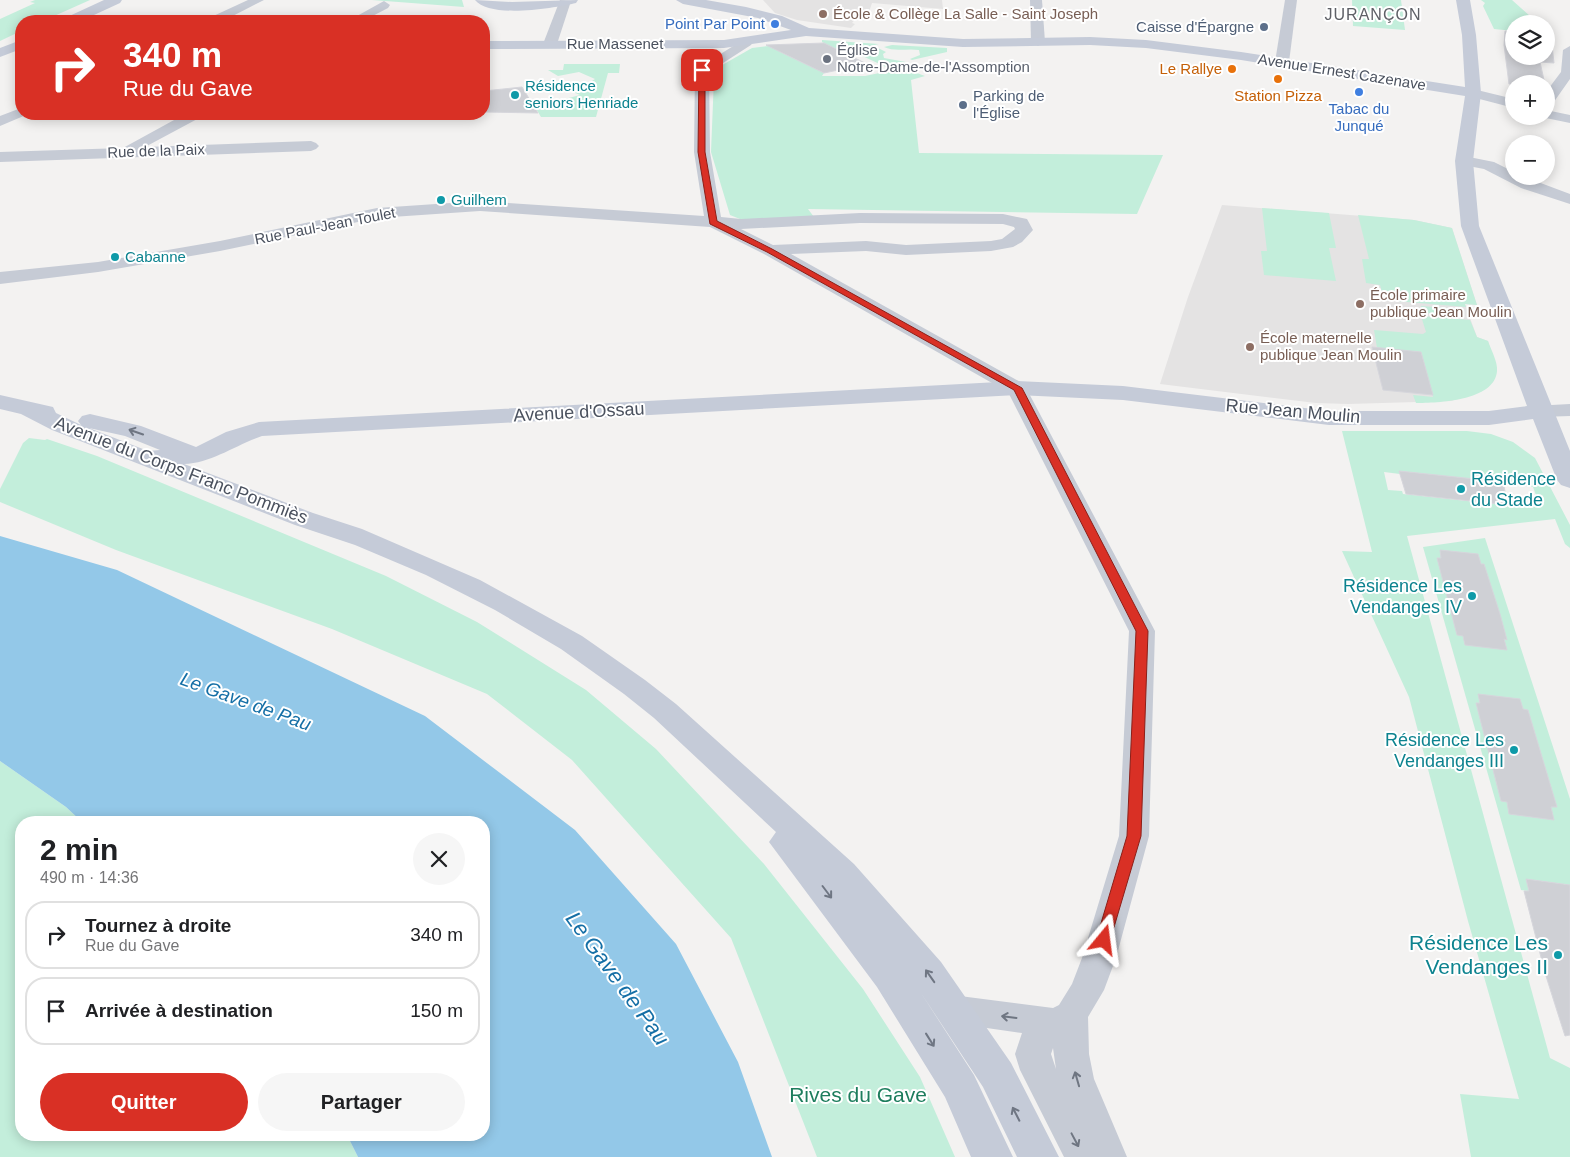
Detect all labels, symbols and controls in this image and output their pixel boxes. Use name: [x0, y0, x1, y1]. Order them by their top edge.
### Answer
place label: École & Collège La Salle - Saint Joseph: [833, 5, 1098, 22]
district label: JURANÇON: [1325, 6, 1421, 23]
marker: École & Collège La Salle - Saint Joseph: [817, 8, 829, 20]
place label: Point Par Point: [665, 15, 766, 32]
map controls: [1505, 15, 1555, 185]
button: layers: [1505, 15, 1555, 65]
marker: Point Par Point: [769, 18, 781, 30]
place label: Caisse d'Épargne: [1136, 18, 1254, 35]
marker: Caisse d'Épargne: [1258, 21, 1270, 33]
icon: right: [40, 35, 105, 100]
text: 340 m: [123, 35, 222, 74]
street label: Rue Massenet: [567, 35, 664, 52]
place label: Église Notre-Dame-de-l'Assomption: [837, 41, 1030, 75]
pin: [681, 49, 723, 91]
street label: Avenue Ernest Cazenave: [1257, 50, 1427, 93]
marker: Église Notre-Dame-de-l'Assomption: [821, 53, 833, 65]
icon: arrive: [688, 56, 716, 84]
place label: Le Rallye: [1159, 60, 1222, 77]
marker: Le Rallye: [1226, 63, 1238, 75]
marker: Station Pizza: [1272, 73, 1284, 85]
button: +: [1505, 75, 1555, 125]
text: Rue du Gave: [123, 76, 253, 101]
place label: Résidence seniors Henriade: [525, 77, 638, 111]
marker: Tabac du Junqué: [1353, 86, 1365, 98]
place label: Parking de l'Église: [973, 87, 1045, 121]
place label: Station Pizza: [1234, 87, 1322, 104]
marker: Résidence seniors Henriade: [509, 89, 521, 101]
marker: Parking de l'Église: [957, 99, 969, 111]
place label: Tabac du Junqué: [1329, 100, 1389, 134]
button: −: [1505, 135, 1555, 185]
street label: Rue de la Paix: [107, 140, 206, 161]
place label: Guilhem: [451, 191, 507, 208]
marker: Guilhem: [435, 194, 447, 206]
street label: Rue Paul-Jean Toulet: [253, 203, 398, 248]
place label: Cabanne: [125, 248, 186, 265]
marker: Cabanne: [109, 251, 121, 263]
place label: École primaire publique Jean Moulin: [1370, 286, 1512, 320]
marker: École primaire publique Jean Moulin: [1354, 298, 1366, 310]
place label: École maternelle publique Jean Moulin: [1260, 329, 1402, 363]
marker: École maternelle publique Jean Moulin: [1244, 341, 1256, 353]
street label: Rue Jean Moulin: [1225, 395, 1361, 427]
street label: Avenue d'Ossau: [513, 399, 645, 425]
street label: Avenue du Corps Franc Pommiès: [51, 412, 311, 528]
one-way arrow: [128, 427, 144, 437]
place label: Résidence du Stade: [1471, 469, 1556, 510]
marker: Résidence du Stade: [1455, 483, 1467, 495]
place label: Résidence Les Vendanges IV: [1343, 576, 1462, 617]
marker: Résidence Les Vendanges IV: [1466, 590, 1478, 602]
water label: Le Gave de Pau: [178, 668, 314, 735]
place label: Résidence Les Vendanges III: [1385, 730, 1504, 771]
marker: Résidence Les Vendanges III: [1508, 744, 1520, 756]
text: 2 min: [40, 833, 118, 866]
button: close: [413, 833, 465, 885]
text: 490 m · 14:36: [40, 869, 139, 886]
one-way arrow: [821, 885, 832, 898]
water label: Le Gave de Pau: [561, 907, 674, 1050]
position arrow: [1077, 913, 1129, 965]
text: Tournez à droite: [85, 915, 231, 936]
icon: right: [42, 921, 70, 949]
text: 340 m: [410, 924, 463, 945]
place label: Résidence Les Vendanges II: [1409, 931, 1548, 978]
text: Rue du Gave: [85, 937, 179, 954]
marker: Résidence Les Vendanges II: [1552, 949, 1564, 961]
one-way arrow: [925, 969, 935, 983]
icon: arrive: [42, 997, 70, 1025]
text: Arrivée à destination: [85, 1000, 273, 1021]
text: 150 m: [410, 1000, 463, 1021]
one-way arrow: [1001, 1012, 1017, 1022]
one-way arrow: [925, 1032, 935, 1046]
one-way arrow: [1071, 1072, 1081, 1088]
button: Quitter: [40, 1073, 248, 1131]
button: Partager: [258, 1073, 465, 1131]
park label: Rives du Gave: [789, 1083, 927, 1106]
one-way arrow: [1011, 1106, 1021, 1121]
one-way arrow: [1070, 1133, 1080, 1148]

